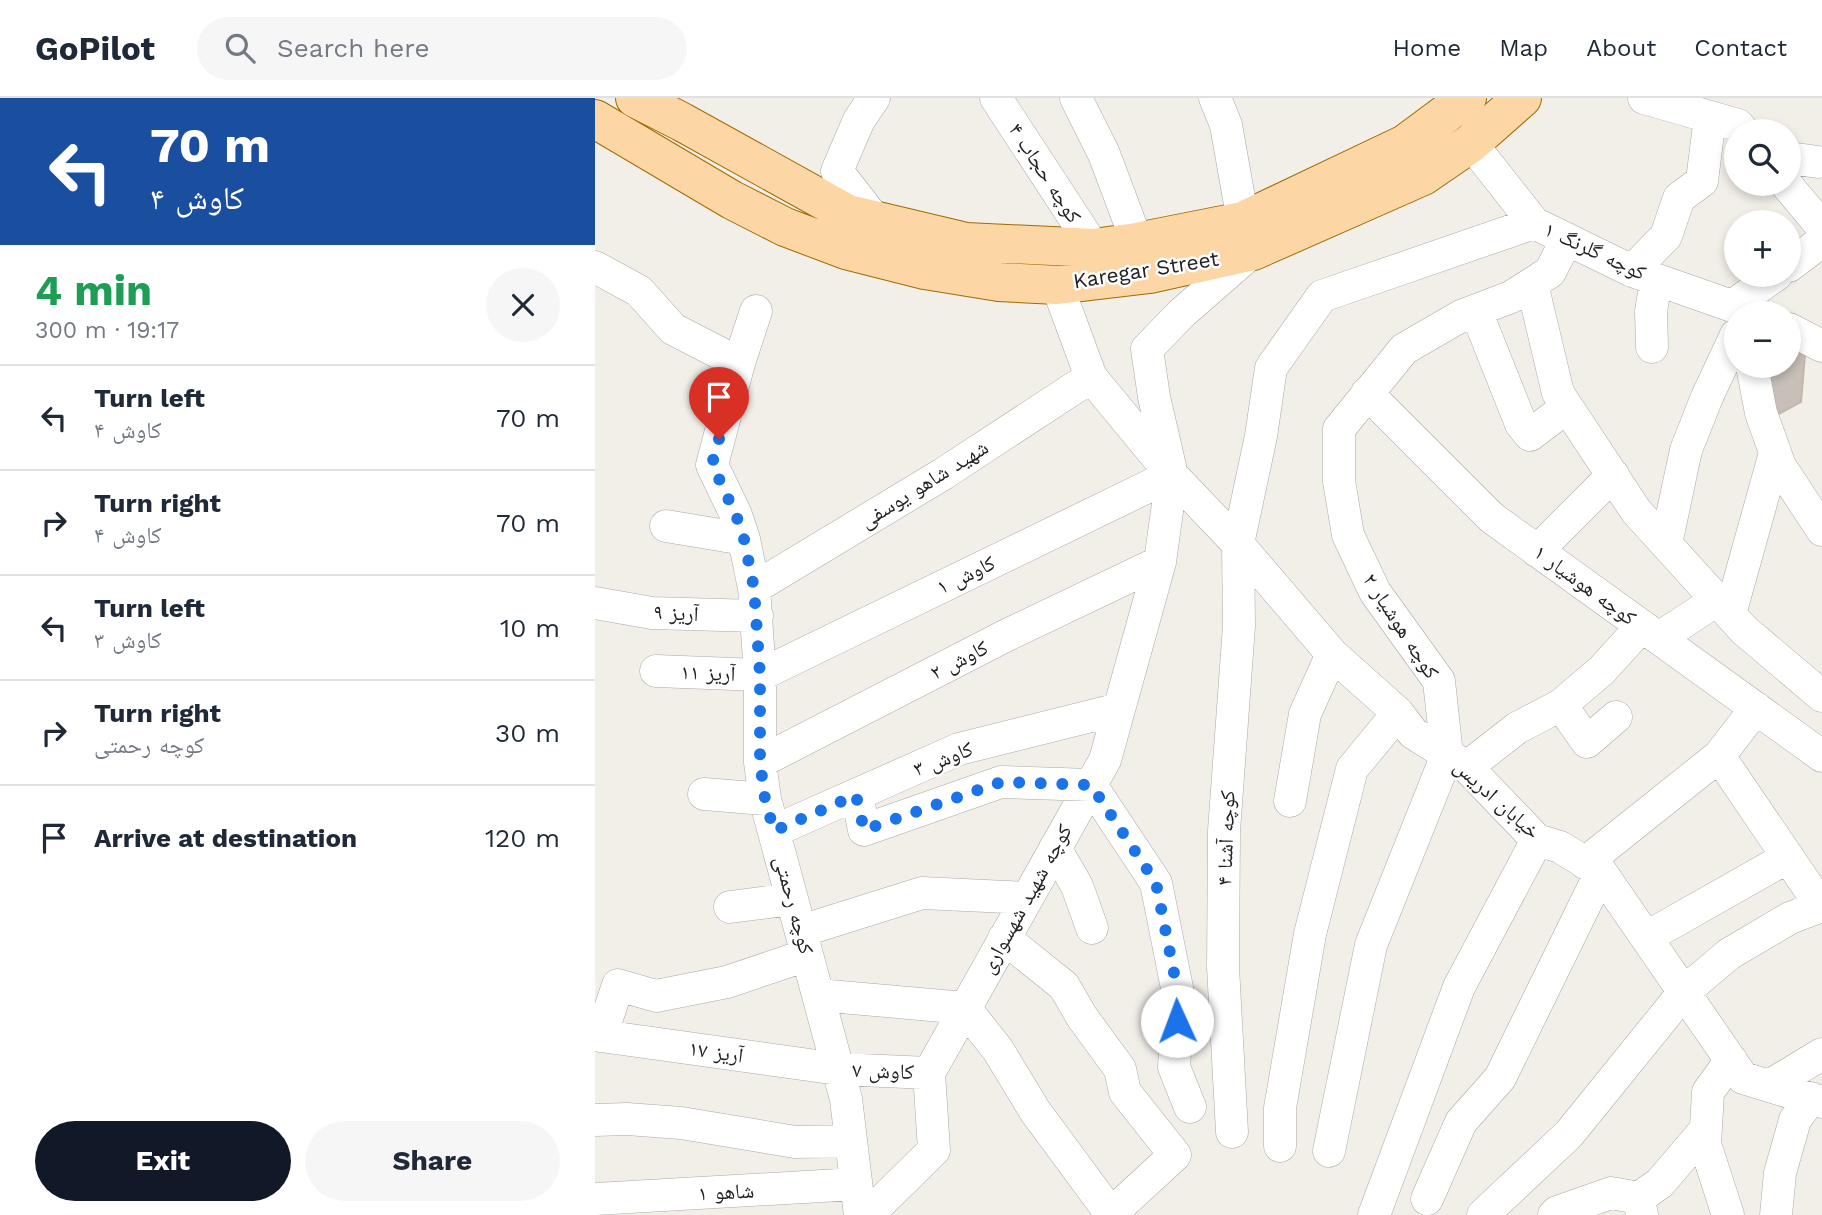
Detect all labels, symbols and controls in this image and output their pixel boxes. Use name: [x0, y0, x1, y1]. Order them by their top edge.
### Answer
search box: [197, 17, 687, 80]
text: GoPilot: [35, 29, 155, 68]
icon: search: [221, 29, 259, 67]
text: Search here: [277, 33, 429, 63]
text: Home: [1393, 34, 1461, 62]
text: Map: [1499, 34, 1548, 62]
text: About: [1586, 34, 1656, 62]
text: Contact: [1694, 34, 1787, 62]
text: 70 m: [150, 116, 270, 174]
street label: کوچه حجاب ۴: [1004, 118, 1087, 228]
map controls: [1724, 119, 1801, 378]
button: search: [1724, 119, 1801, 196]
icon: left: [35, 126, 126, 217]
text: کاوش ۴: [150, 179, 244, 217]
button: +: [1724, 210, 1801, 287]
street label: کوچه گلرنگ ۱: [1540, 216, 1650, 285]
street label: Karegar Street: [1071, 246, 1221, 293]
text: 4 min: [35, 266, 152, 315]
button: close: [486, 268, 560, 342]
button: −: [1724, 301, 1801, 378]
text: 300 m · 19:17: [35, 317, 179, 344]
pin: [689, 367, 749, 439]
icon: arrive: [700, 378, 738, 416]
text: Turn left: [94, 383, 205, 413]
icon: left: [35, 399, 73, 437]
text: 70 m: [496, 403, 560, 433]
text: کاوش ۴: [94, 417, 162, 444]
street label: شهید شاهو یوسفی: [855, 434, 993, 534]
text: Turn right: [94, 488, 221, 518]
icon: right: [35, 504, 73, 542]
text: 70 m: [496, 508, 560, 538]
text: کاوش ۴: [94, 522, 162, 549]
street label: کوچه هوشیار ۱: [1529, 539, 1642, 630]
street label: کاوش ۱: [933, 550, 1000, 600]
street label: کوچه هوشیار ۲: [1358, 568, 1445, 683]
text: Turn left: [94, 593, 205, 623]
street label: آریز ۹: [653, 599, 700, 626]
icon: left: [35, 609, 73, 647]
text: 10 m: [500, 613, 560, 643]
text: کاوش ۳: [94, 627, 162, 654]
street label: کاوش ۲: [926, 634, 993, 686]
street label: آریز ۱۱: [680, 659, 737, 686]
text: Turn right: [94, 698, 221, 728]
icon: right: [35, 714, 73, 752]
text: 30 m: [495, 718, 560, 748]
text: کوچه رحمتی: [94, 732, 204, 759]
street label: کاوش ۳: [910, 736, 977, 782]
street label: خیابان ادریس: [1448, 753, 1546, 845]
street label: کوچه آشنا ۴: [1211, 790, 1240, 886]
icon: arrive: [35, 819, 73, 857]
street label: کوچه شهید شهسواری: [974, 820, 1077, 978]
text: Arrive at destination: [94, 823, 357, 853]
text: 120 m: [485, 823, 560, 853]
street label: کوچه رحمتی: [768, 853, 820, 957]
position arrow: [1140, 984, 1214, 1058]
street label: آریز ۱۷: [687, 1035, 746, 1068]
street label: کاوش ۷: [852, 1057, 915, 1085]
button: Exit: [35, 1121, 291, 1201]
button: Share: [305, 1121, 560, 1201]
street label: شاهو ۱: [697, 1178, 755, 1205]

